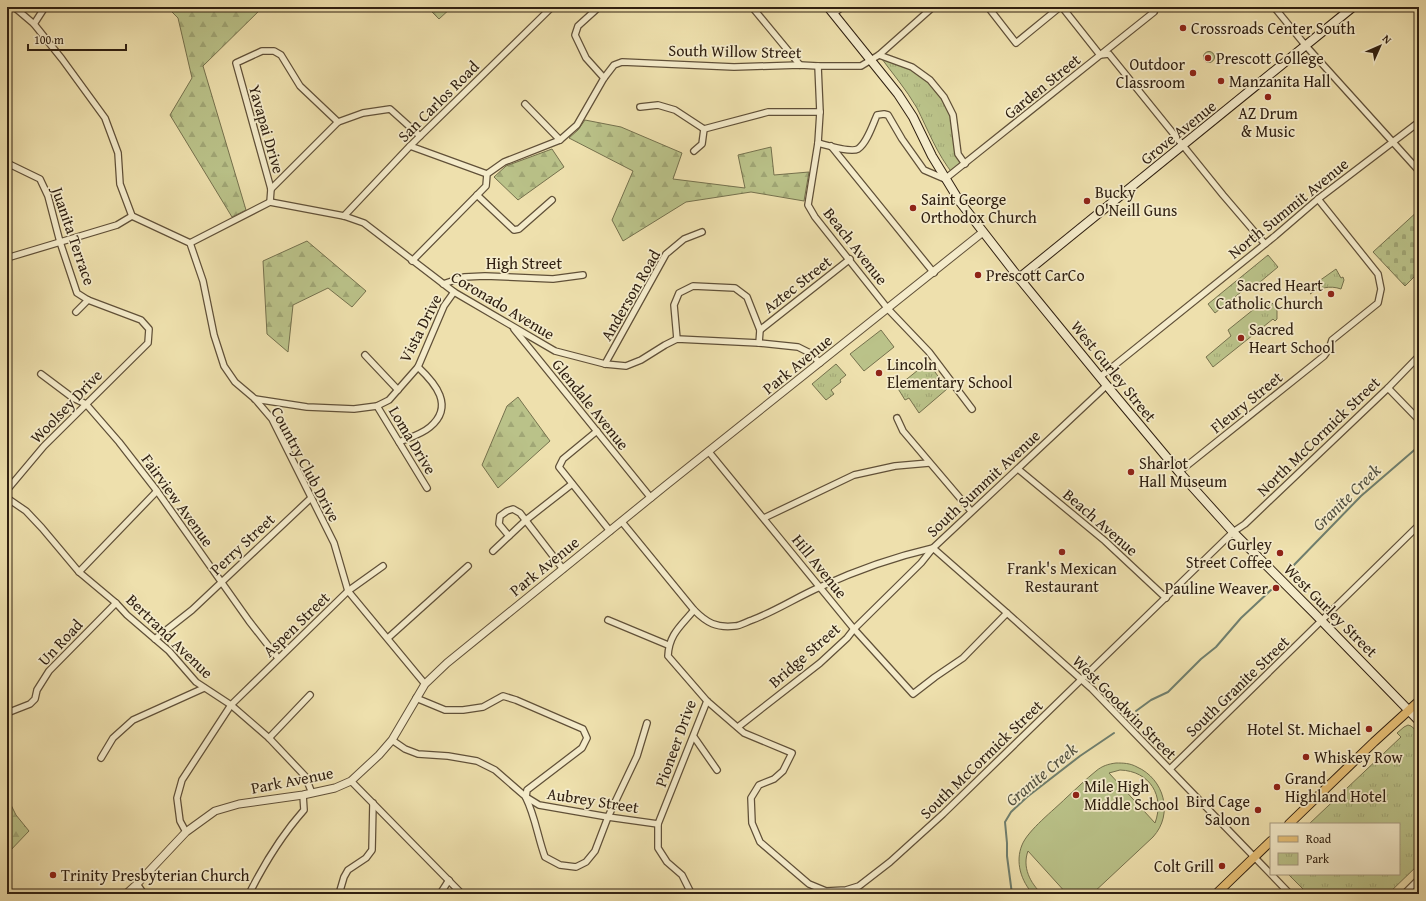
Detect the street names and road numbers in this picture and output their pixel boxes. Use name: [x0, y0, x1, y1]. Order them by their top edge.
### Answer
street label: South Willow Street: [668, 38, 802, 64]
street label: Garden Street: [999, 47, 1086, 124]
street label: San Carlos Road: [392, 54, 485, 147]
street label: Yavapai Drive: [243, 82, 291, 176]
street label: Grove Avenue: [1135, 94, 1221, 170]
street label: North Summit Avenue: [1223, 152, 1353, 264]
street label: Juanita Terrace: [45, 182, 102, 288]
street label: Beach Avenue: [818, 202, 894, 290]
street label: Anderson Road: [594, 245, 666, 345]
street label: Aztec Street: [758, 249, 837, 318]
street label: High Street: [486, 251, 562, 275]
street label: Coronado Avenue: [447, 265, 559, 345]
street label: Vista Drive: [393, 290, 447, 366]
street label: West Gurley Street: [1065, 315, 1163, 427]
street label: Park Avenue: [757, 328, 837, 400]
street label: Glendale Avenue: [547, 353, 635, 455]
street label: Woolsey Drive: [24, 363, 108, 449]
street label: Fleury Street: [1205, 365, 1288, 439]
street label: North McCormick Street: [1251, 370, 1385, 501]
street label: Loma Drive: [383, 401, 443, 479]
street label: Country Club Drive: [265, 402, 347, 526]
street label: South Summit Avenue: [921, 424, 1045, 542]
street label: Fairview Avenue: [136, 449, 220, 551]
street label: Beach Avenue: [1058, 483, 1144, 561]
street label: Perry Street: [204, 507, 280, 580]
street label: Hill Avenue: [787, 529, 853, 603]
street label: Park Avenue: [504, 530, 584, 602]
street label: West Gurley Street: [1278, 557, 1384, 663]
street label: Aspen Street: [257, 586, 335, 662]
street label: Bertrand Avenue: [121, 588, 219, 684]
street label: Un Road: [32, 613, 88, 671]
street label: Bridge Street: [763, 617, 845, 693]
street label: South Granite Street: [1179, 630, 1295, 742]
street label: West Goodwin Street: [1067, 649, 1183, 765]
street label: South McCormick Street: [914, 694, 1048, 824]
street label: Pioneer Drive: [648, 696, 702, 790]
street label: Park Avenue: [249, 760, 335, 800]
street label: Aubrey Street: [545, 781, 641, 819]

